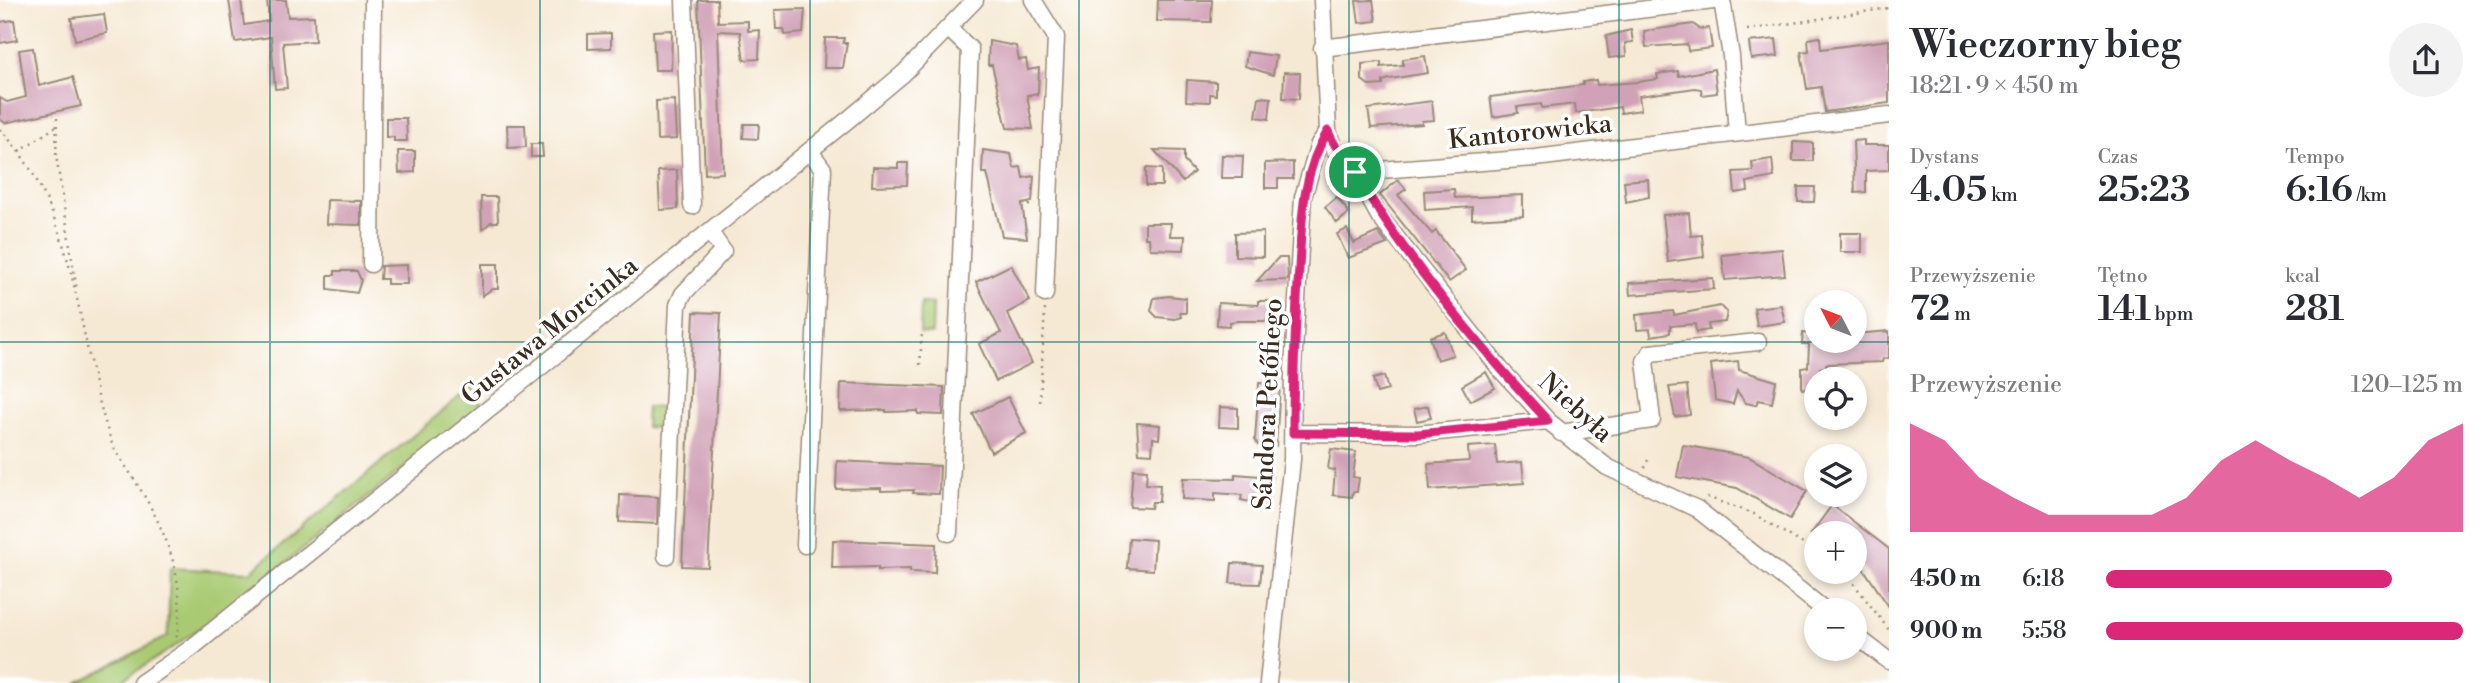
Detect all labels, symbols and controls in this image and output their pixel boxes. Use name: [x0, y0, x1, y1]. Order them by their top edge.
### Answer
text: Wieczorny bieg: [1910, 22, 2181, 69]
button: share: [2389, 23, 2463, 97]
text: 18:21 · 9 × 450 m: [1910, 72, 2079, 100]
street label: Kantorowicka: [1447, 107, 1614, 156]
pin: [1325, 142, 1385, 202]
text: Dystans: [1910, 145, 1979, 169]
text: Czas: [2098, 145, 2138, 169]
text: Tempo: [2285, 145, 2345, 169]
icon: arrive: [1336, 153, 1374, 191]
text: 4.05: [1910, 169, 1987, 212]
text: 25:23: [2098, 169, 2191, 212]
text: 6:16: [2285, 169, 2353, 212]
text: km: [1987, 183, 2018, 207]
text: /km: [2353, 183, 2387, 207]
street label: Gustawa Morcinka: [455, 249, 645, 412]
text: Przewyższenie: [1910, 264, 2036, 288]
text: Tętno: [2098, 264, 2148, 288]
text: kcal: [2285, 264, 2320, 288]
text: 72: [1910, 288, 1950, 331]
text: 141: [2098, 288, 2151, 331]
text: 281: [2285, 288, 2344, 331]
north arrow: [1804, 290, 1867, 354]
map controls: [1804, 290, 1867, 661]
street label: Sándora Petőfiego: [1246, 297, 1290, 511]
text: m: [1950, 302, 1971, 326]
text: bpm: [2151, 302, 2193, 326]
street label: Niebyła: [1532, 366, 1620, 450]
button: locate: [1804, 367, 1867, 430]
text: Przewyższenie: [1910, 371, 2062, 399]
text: 120–125 m: [2351, 371, 2463, 399]
button: layers: [1804, 444, 1867, 507]
button: +: [1804, 521, 1867, 584]
text: 450 m: [1910, 565, 1981, 593]
text: 6:18: [2022, 565, 2065, 593]
button: −: [1804, 598, 1867, 661]
text: 900 m: [1910, 617, 1983, 645]
text: 5:58: [2022, 617, 2067, 645]

